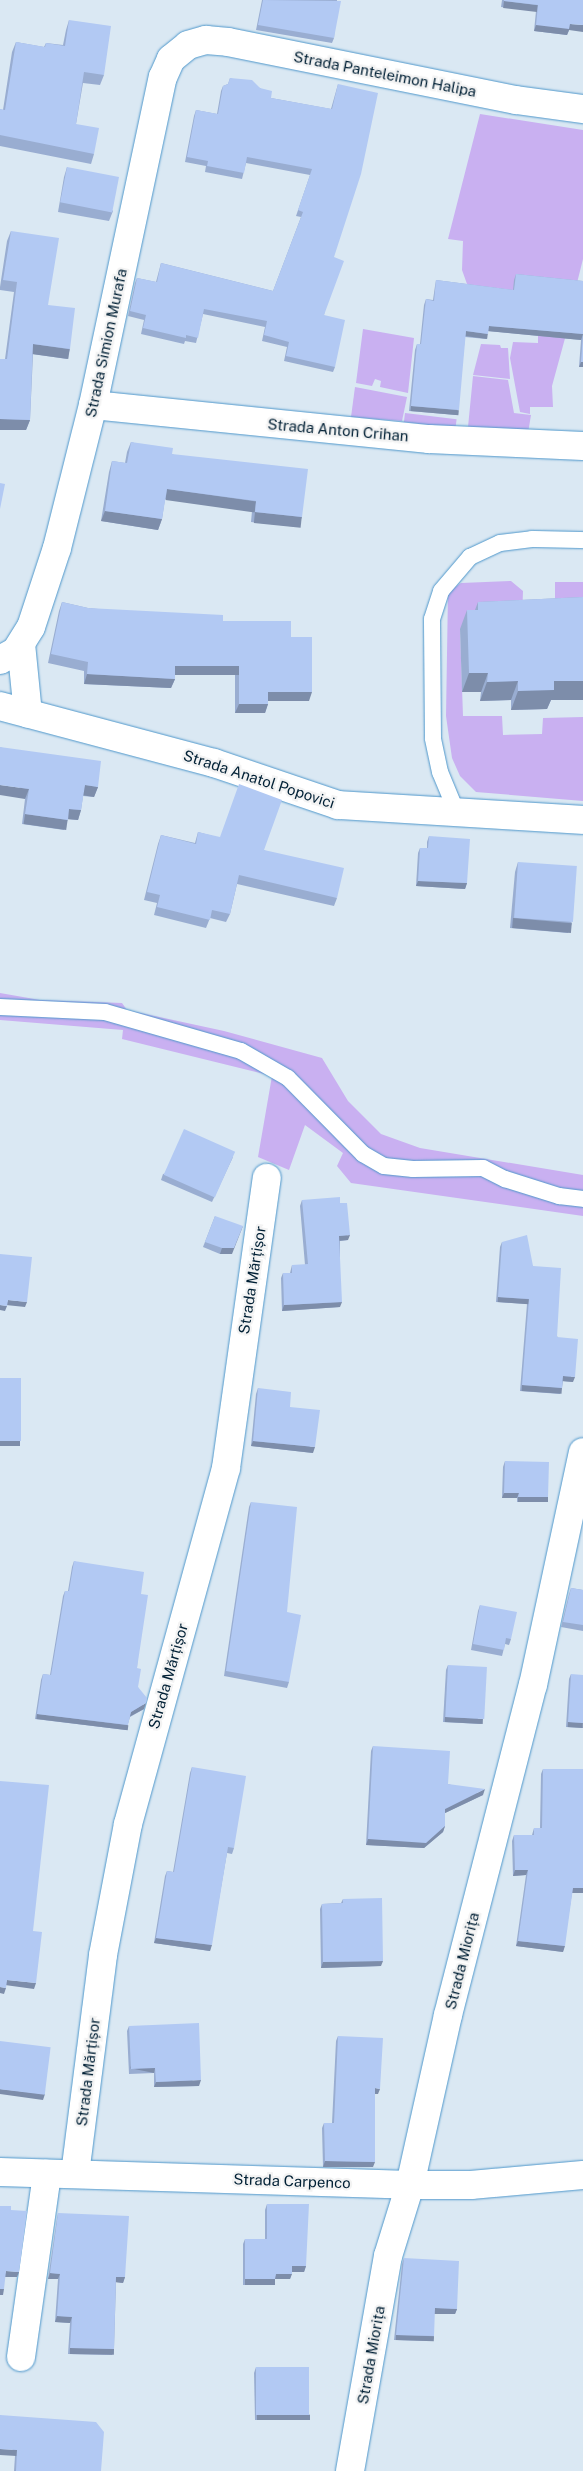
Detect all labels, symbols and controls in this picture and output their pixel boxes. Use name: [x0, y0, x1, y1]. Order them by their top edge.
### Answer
street label: Strada Panteleimon Halipa: [292, 47, 478, 101]
street label: Strada Simion Murafa: [81, 267, 131, 419]
street label: Strada Anton Crihan: [267, 415, 409, 445]
street label: Strada Anatol Popovici: [181, 746, 337, 812]
street label: Strada Mărțișor: [235, 1225, 269, 1335]
street label: Strada Mărțișor: [144, 1621, 192, 1731]
street label: Strada Miorița: [441, 1911, 483, 2011]
street label: Strada Mărțișor: [72, 2017, 104, 2127]
street label: Strada Carpenco: [233, 2170, 351, 2192]
street label: Strada Miorița: [353, 2304, 389, 2406]

